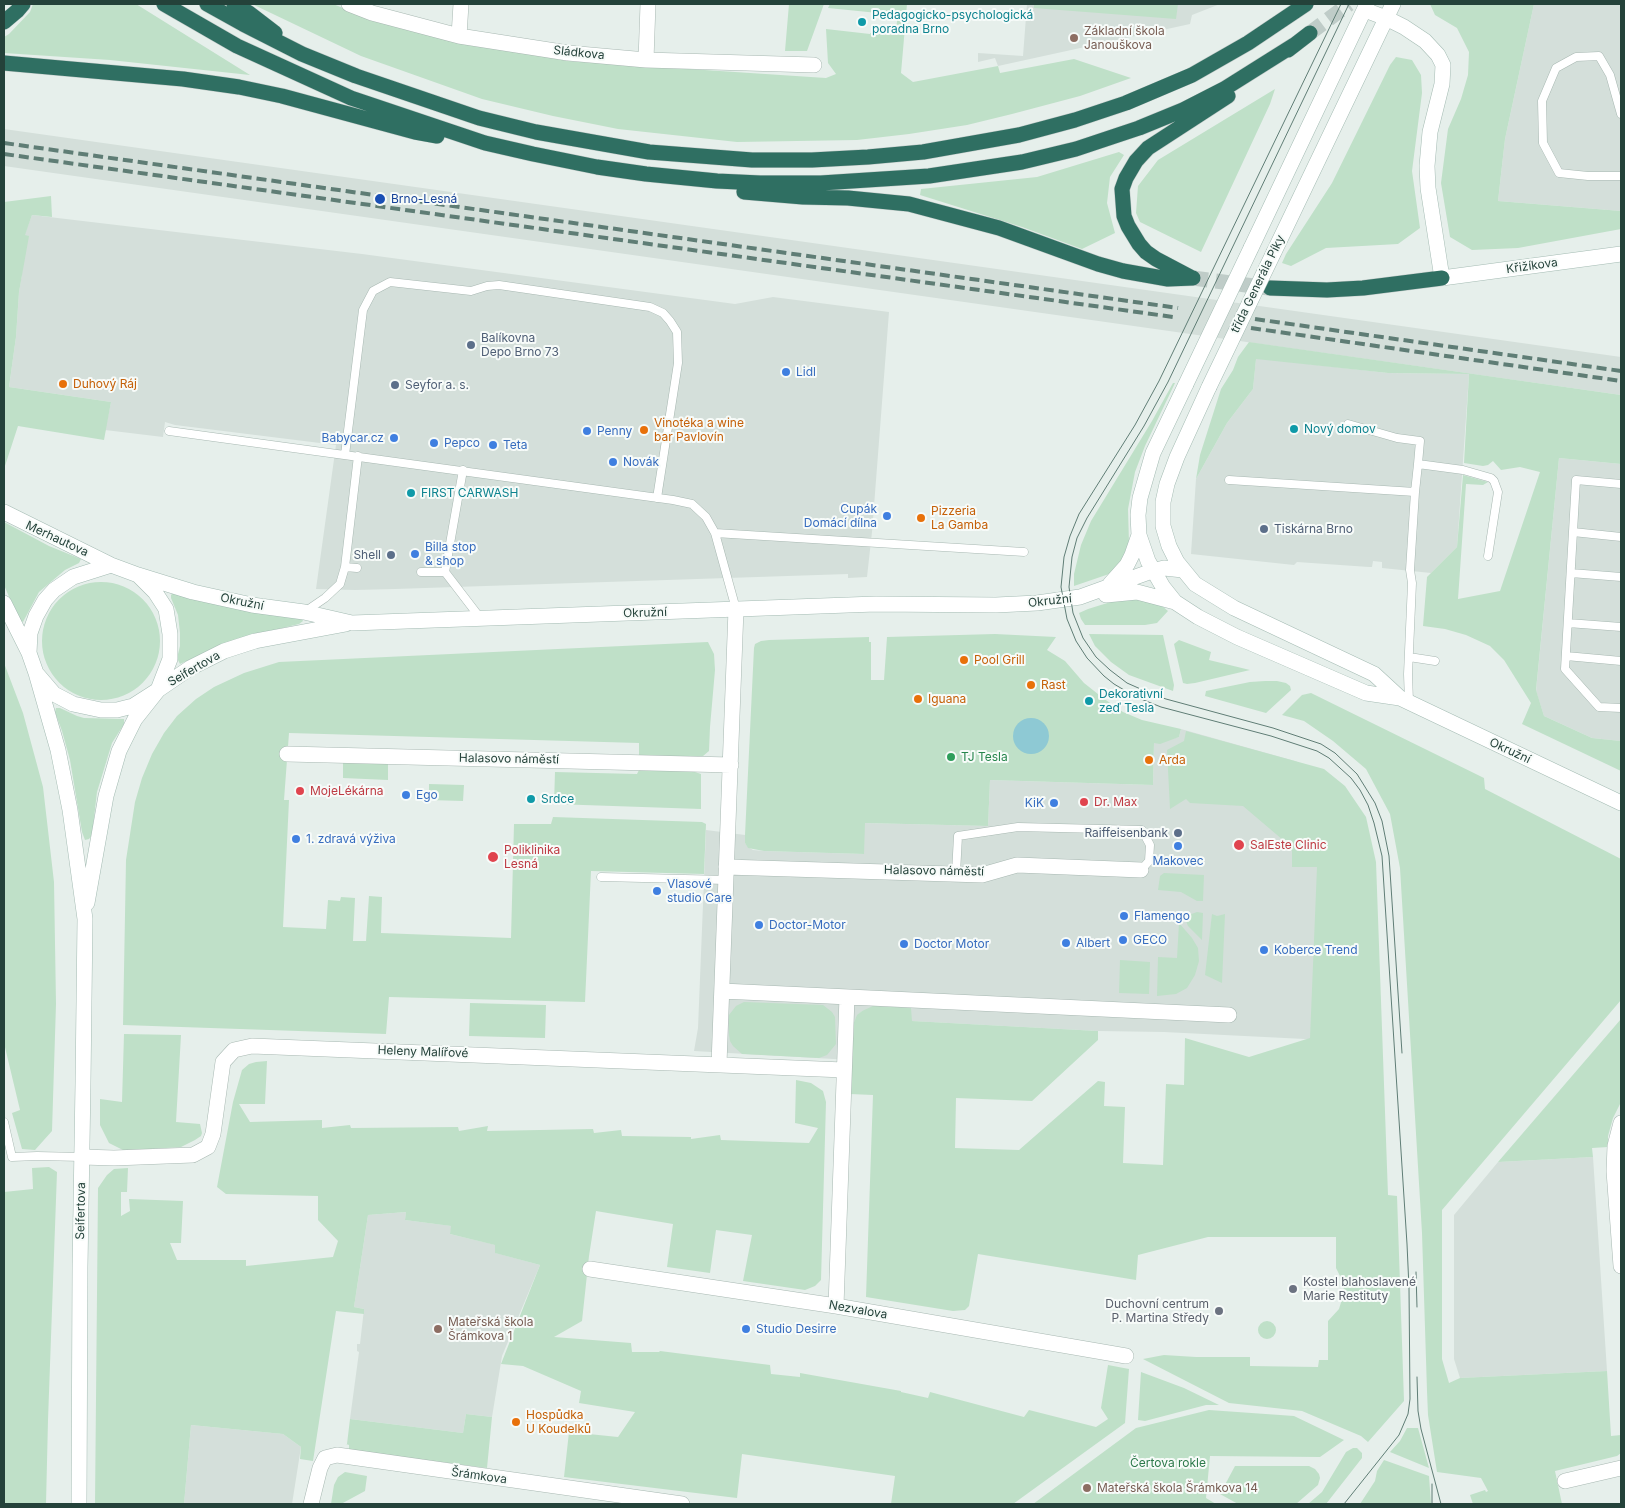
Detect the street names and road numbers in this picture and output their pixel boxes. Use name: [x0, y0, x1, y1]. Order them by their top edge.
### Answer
street label: Sládkova: [553, 43, 605, 63]
street label: třída Generála Píky: [1228, 233, 1288, 335]
street label: Křižíkova: [1505, 255, 1559, 277]
street label: Merhautova: [23, 518, 91, 560]
street label: Okružní: [219, 591, 265, 613]
street label: Okružní: [1027, 592, 1073, 610]
street label: Okružní: [623, 605, 667, 621]
street label: Seifertova: [165, 648, 223, 690]
street label: Okružní: [1487, 735, 1533, 767]
street label: Halasovo náměstí: [459, 751, 559, 767]
street label: Halasovo náměstí: [884, 863, 984, 879]
street label: Heleny Malířové: [377, 1043, 469, 1061]
street label: Seifertova: [73, 1182, 89, 1240]
street label: Nezvalova: [828, 1298, 888, 1322]
street label: Šrámkova: [450, 1465, 508, 1487]

